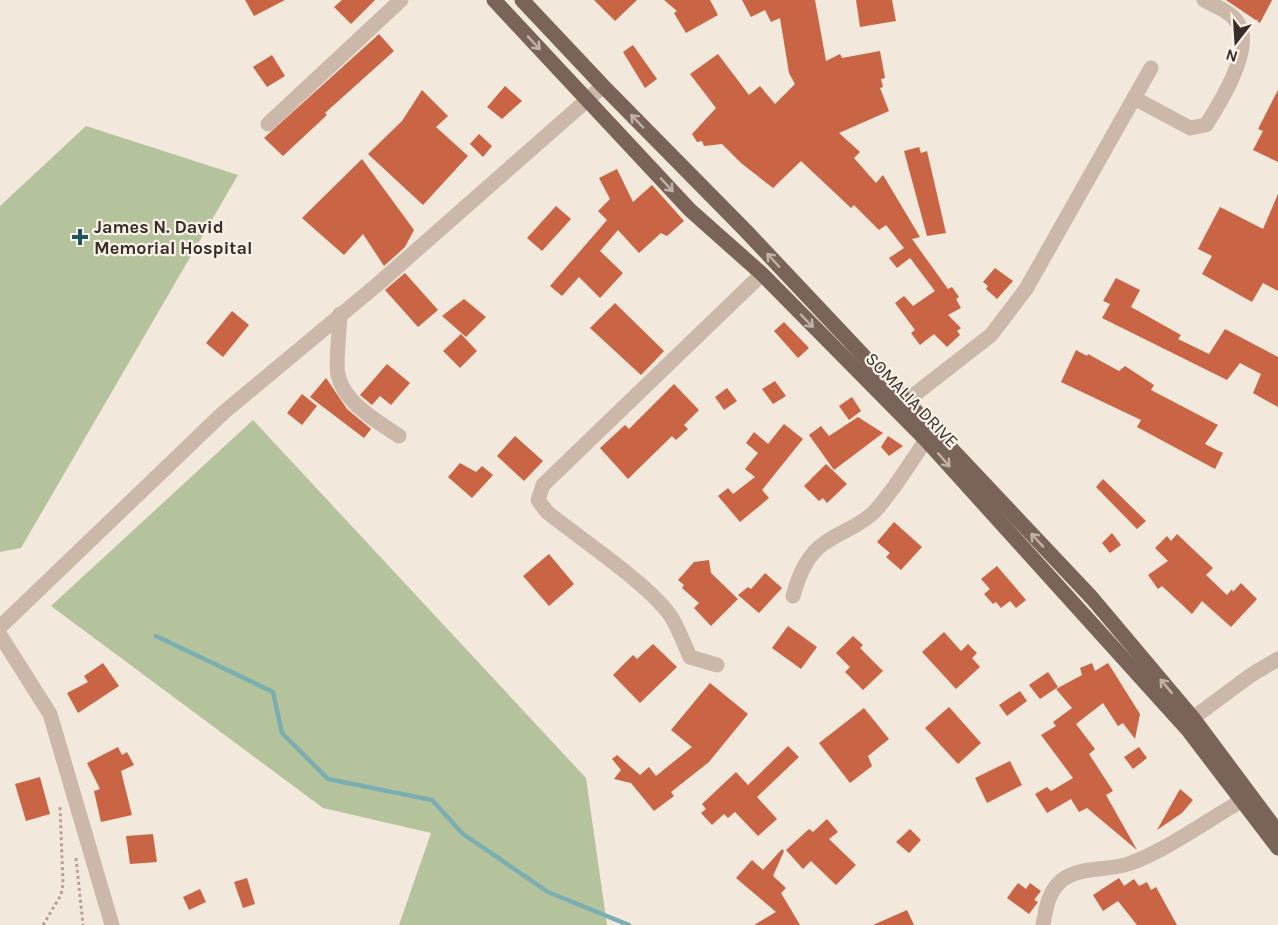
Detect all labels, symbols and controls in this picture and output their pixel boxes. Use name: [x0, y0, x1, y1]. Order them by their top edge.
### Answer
north arrow: [1206, 12, 1266, 72]
one-way arrow: [526, 36, 541, 51]
text: N: [1223, 45, 1240, 67]
one-way arrow: [630, 114, 644, 129]
one-way arrow: [660, 178, 674, 193]
place label: James N. David Memorial Hospital: [94, 216, 252, 259]
marker: James N. David Memorial Hospital: [71, 228, 89, 246]
one-way arrow: [766, 253, 781, 268]
one-way arrow: [800, 313, 815, 328]
street label: SOMALIA DRIVE: [861, 348, 963, 452]
one-way arrow: [937, 452, 950, 468]
one-way arrow: [1030, 532, 1044, 547]
one-way arrow: [1159, 679, 1173, 694]

